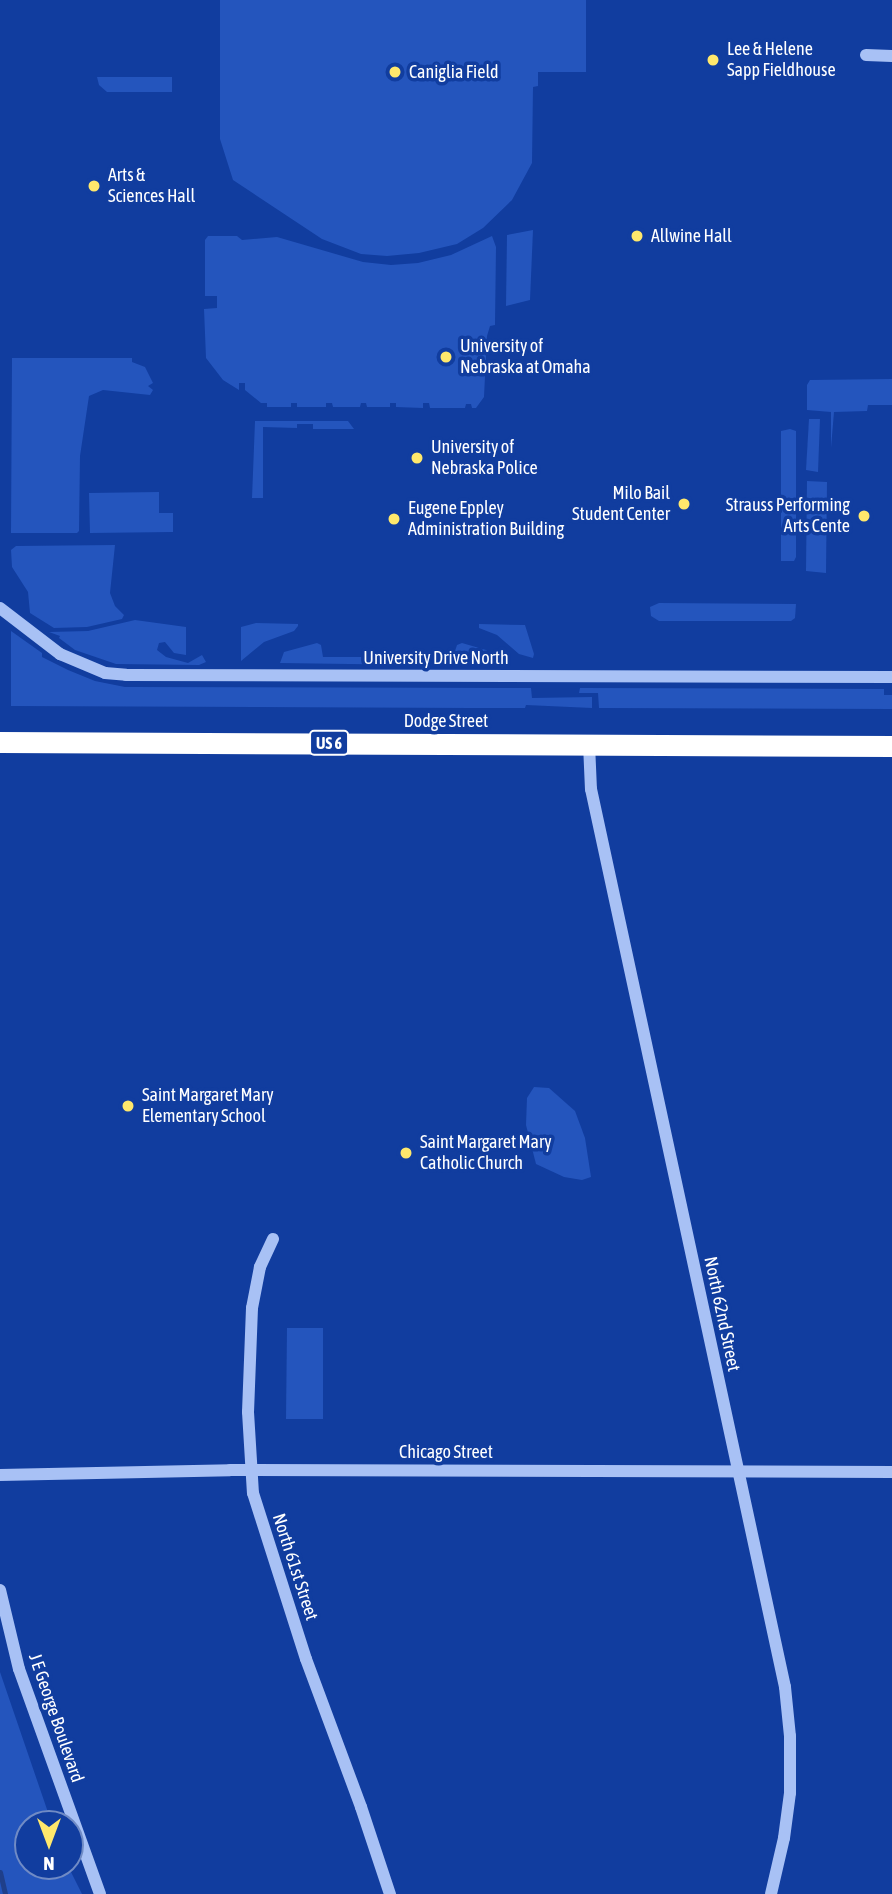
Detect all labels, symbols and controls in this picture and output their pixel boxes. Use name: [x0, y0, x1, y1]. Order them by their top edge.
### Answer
place label: Lee & Helene Sapp Fieldhouse: [727, 39, 836, 82]
marker: Lee & Helene Sapp Fieldhouse: [705, 52, 721, 68]
place label: Caniglia Field: [409, 61, 499, 83]
marker: Caniglia Field: [387, 64, 403, 80]
place label: Arts & Sciences Hall: [108, 165, 195, 208]
marker: Arts & Sciences Hall: [86, 178, 102, 194]
place label: Allwine Hall: [651, 225, 732, 247]
marker: Allwine Hall: [629, 228, 645, 244]
place label: University of Nebraska at Omaha: [460, 336, 591, 378]
marker: University of Nebraska at Omaha: [438, 349, 454, 365]
place label: University of Nebraska Police: [431, 437, 538, 480]
marker: University of Nebraska Police: [409, 450, 425, 466]
place label: Milo Bail Student Center: [572, 483, 670, 526]
place label: Strauss Performing Arts Cente: [726, 495, 850, 538]
marker: Milo Bail Student Center: [676, 496, 692, 512]
place label: Eugene Eppley Administration Building: [408, 498, 564, 540]
marker: Strauss Performing Arts Cente: [856, 508, 872, 524]
marker: Eugene Eppley Administration Building: [386, 511, 402, 527]
street label: University Drive North: [363, 647, 509, 669]
street label: Dodge Street: [404, 710, 488, 732]
road number: US 6: [308, 730, 350, 756]
place label: Saint Margaret Mary Elementary School: [142, 1085, 274, 1128]
marker: Saint Margaret Mary Elementary School: [120, 1098, 136, 1114]
place label: Saint Margaret Mary Catholic Church: [420, 1132, 552, 1174]
marker: Saint Margaret Mary Catholic Church: [398, 1145, 414, 1161]
street label: North 62nd Street: [699, 1255, 745, 1373]
street label: Chicago Street: [399, 1441, 493, 1463]
street label: North 61st Street: [268, 1511, 322, 1623]
street label: J E George Boulevard: [24, 1651, 88, 1785]
north arrow: [14, 1810, 84, 1880]
text: N: [43, 1853, 55, 1875]

